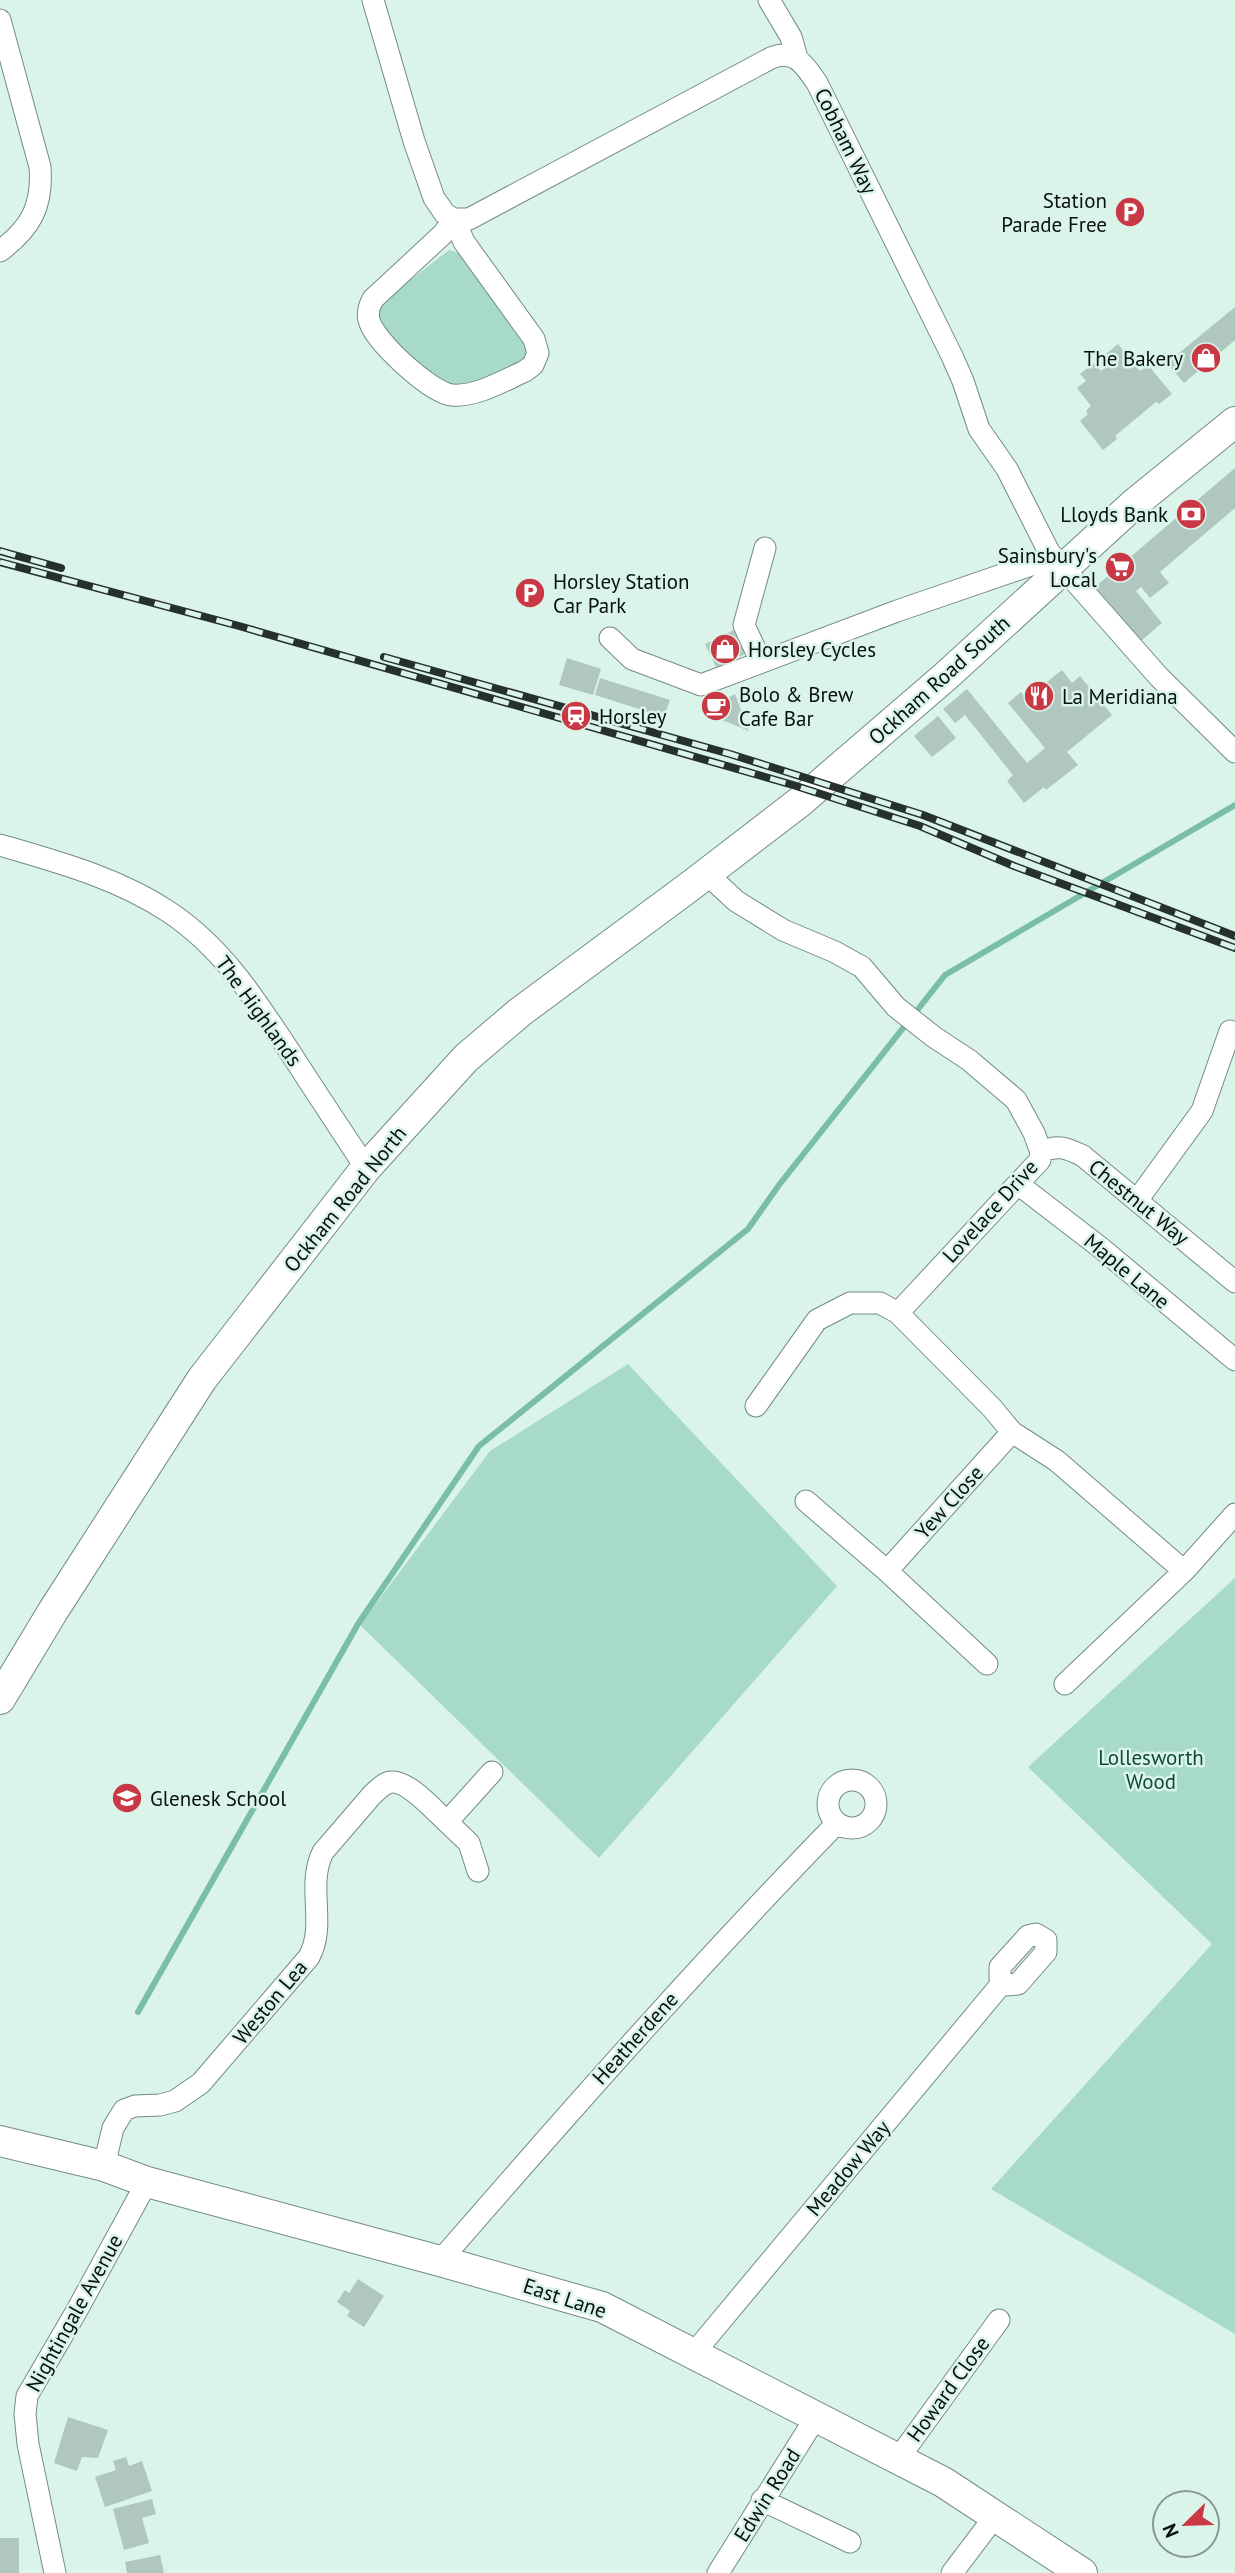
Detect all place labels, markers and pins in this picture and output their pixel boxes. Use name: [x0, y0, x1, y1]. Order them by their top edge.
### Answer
place label: Station Parade Free: [1001, 187, 1107, 238]
parking icon: Station Parade Free: [1113, 195, 1147, 229]
shop icon: The Bakery: [1189, 341, 1223, 375]
place label: The Bakery: [1084, 345, 1183, 372]
bank icon: Lloyds Bank: [1174, 497, 1208, 531]
place label: Lloyds Bank: [1060, 501, 1168, 528]
place label: Sainsbury's Local: [998, 542, 1097, 593]
supermarket icon: Sainsbury's Local: [1103, 550, 1137, 584]
place label: Horsley Station Car Park: [553, 568, 690, 619]
parking icon: Horsley Station Car Park: [513, 576, 547, 610]
shop icon: Horsley Cycles: [708, 632, 742, 666]
place label: Horsley Cycles: [748, 636, 876, 663]
restaurant icon: La Meridiana: [1022, 679, 1056, 713]
place label: Bolo & Brew Cafe Bar: [739, 681, 854, 732]
place label: La Meridiana: [1062, 683, 1178, 710]
cafe icon: Bolo & Brew Cafe Bar: [699, 689, 733, 723]
station icon: Horsley: [559, 699, 593, 733]
place label: Horsley: [599, 703, 667, 730]
school or university icon: Glenesk School: [110, 1781, 144, 1815]
place label: Glenesk School: [150, 1785, 286, 1812]

